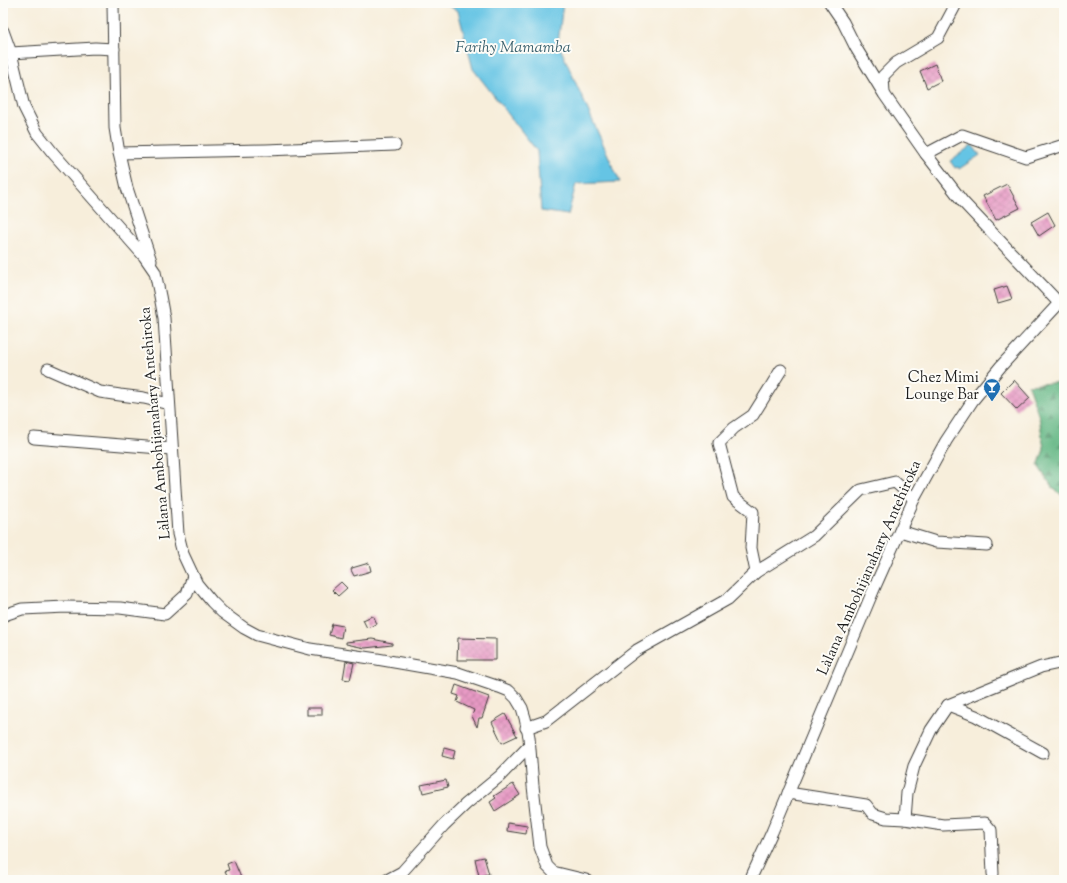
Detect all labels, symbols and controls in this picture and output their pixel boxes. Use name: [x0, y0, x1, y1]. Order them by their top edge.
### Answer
water label: Farihy Mamamba: [455, 37, 571, 60]
street label: Làlana Ambohijanahary Antehiroka: [135, 306, 177, 540]
place label: Chez Mimi Lounge Bar: [905, 368, 979, 406]
bar icon: Chez Mimi Lounge Bar: [982, 377, 1002, 402]
street label: Làlana Ambohijanahary Antehiroka: [813, 457, 927, 679]

